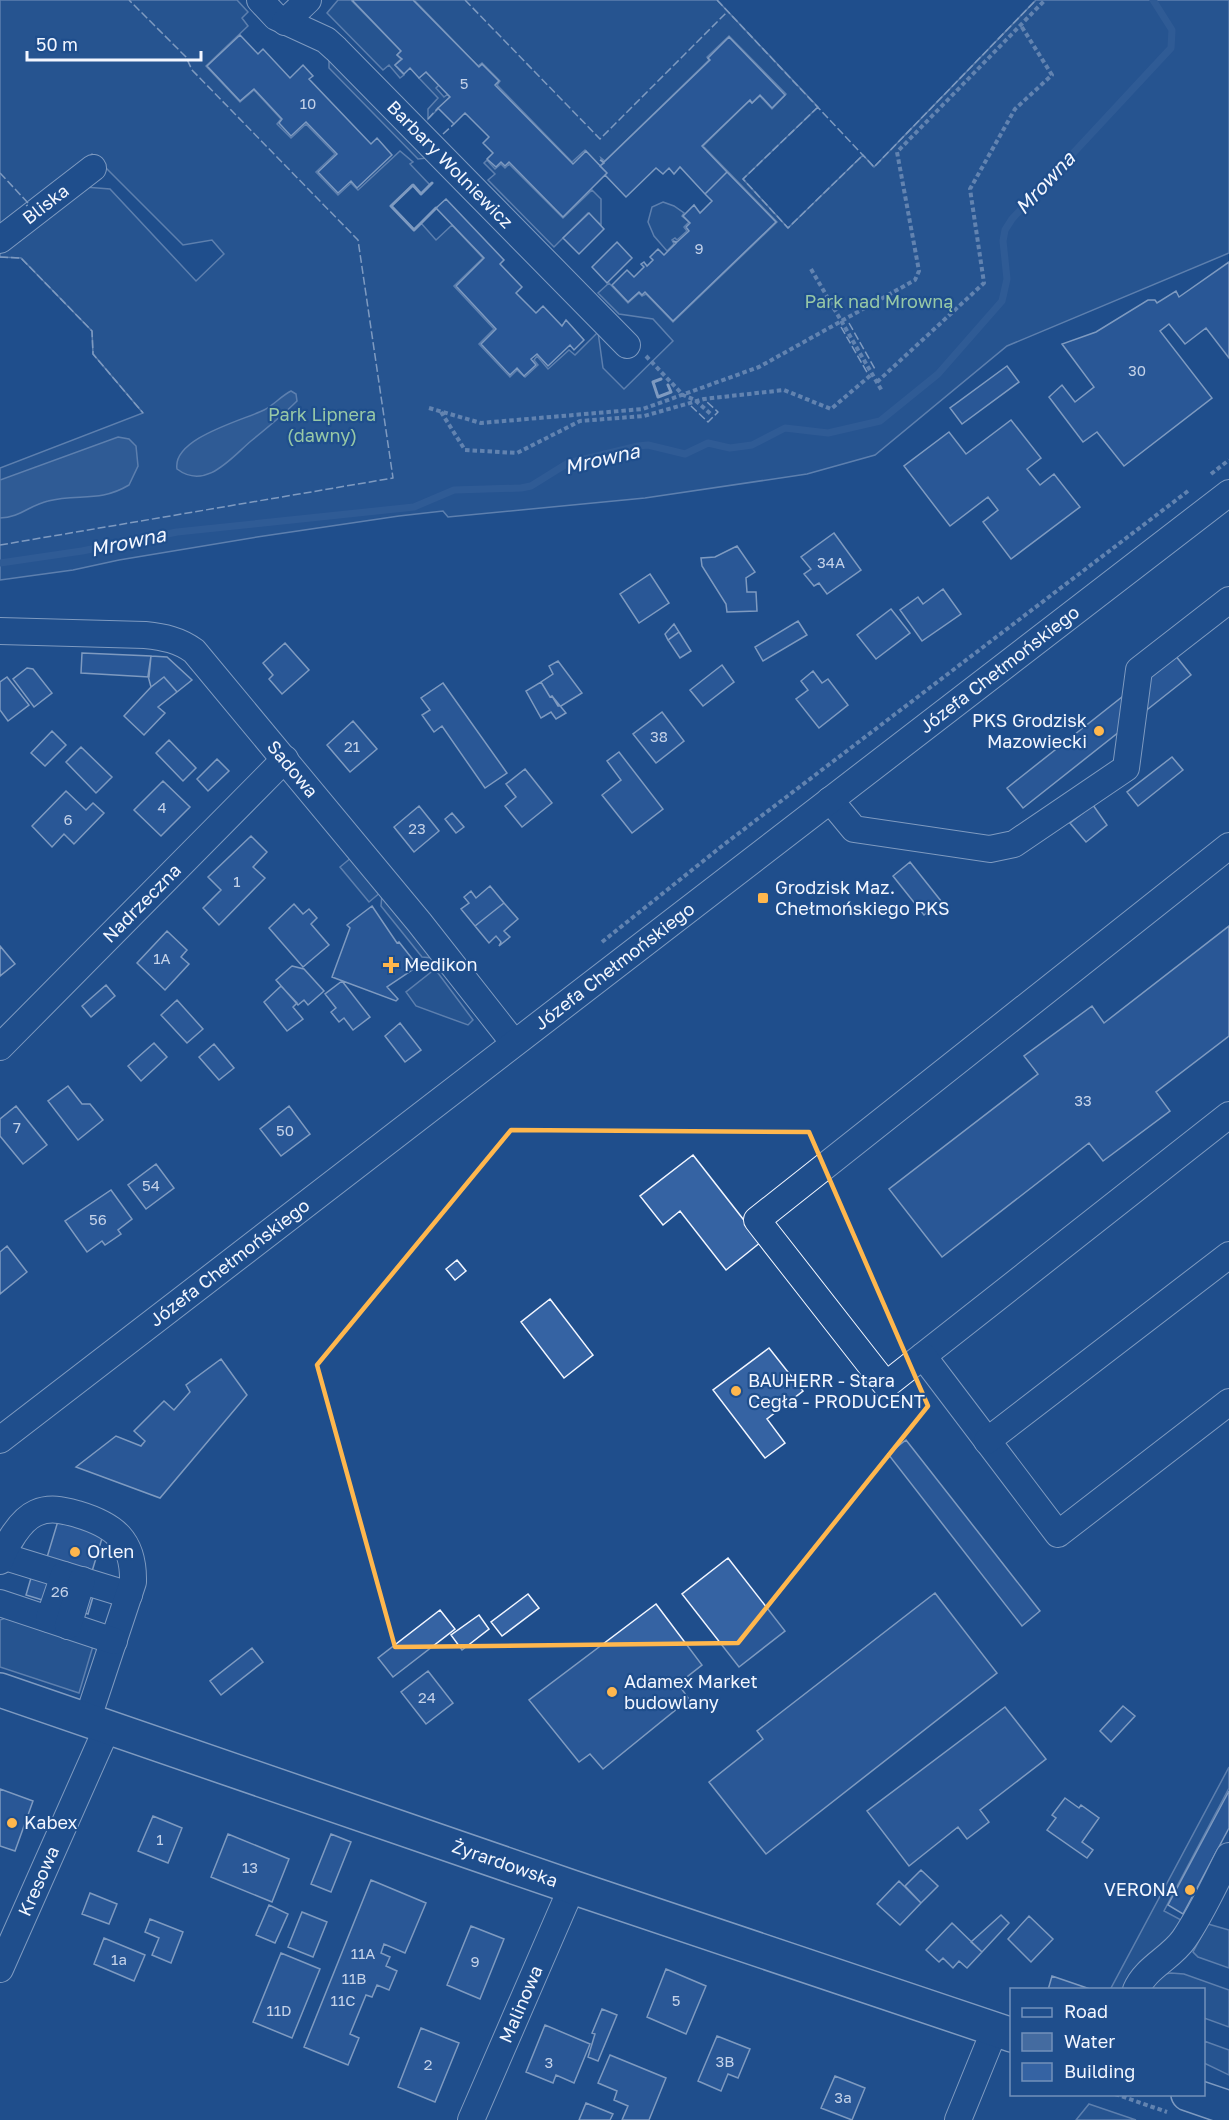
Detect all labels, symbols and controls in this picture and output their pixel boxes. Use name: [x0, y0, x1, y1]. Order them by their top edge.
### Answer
scale bar: [27, 24, 201, 62]
text: 50 m: [36, 33, 78, 55]
house number: 5: [460, 74, 468, 92]
house number: 10: [300, 94, 316, 112]
street label: Barbary Wolniewicz: [383, 95, 518, 232]
water label: Mrowna: [1009, 146, 1080, 218]
street label: Bliska: [18, 179, 73, 228]
house number: 9: [694, 239, 704, 257]
park label: Park nad Mrowną: [804, 290, 954, 312]
house number: 30: [1128, 361, 1146, 379]
park label: Park Lipnera (dawny): [268, 403, 376, 446]
water label: Mrowna: [562, 438, 642, 478]
water label: Mrowna: [88, 521, 168, 561]
house number: 34A: [817, 553, 845, 571]
street label: Józefa Chełmońskiego: [915, 600, 1083, 737]
place label: PKS Grodzisk Mazowiecki: [972, 709, 1087, 752]
marker: PKS Grodzisk Mazowiecki: [1092, 724, 1106, 738]
house number: 38: [650, 727, 668, 745]
street label: Sadowa: [263, 736, 323, 802]
house number: 21: [344, 737, 360, 755]
house number: 4: [157, 798, 167, 816]
house number: 6: [63, 810, 73, 828]
house number: 23: [408, 819, 426, 837]
street label: Nadrzeczna: [98, 859, 185, 947]
house number: 1: [233, 872, 241, 890]
place label: Grodzisk Maz. Chełmońskiego PKS: [775, 876, 950, 919]
marker: Grodzisk Maz. Chełmońskiego PKS: [756, 891, 770, 905]
street label: Józefa Chełmońskiego: [530, 897, 698, 1034]
house number: 1A: [153, 949, 171, 967]
place label: Medikon: [404, 953, 478, 975]
marker: Medikon: [382, 956, 400, 974]
house number: 33: [1074, 1091, 1092, 1109]
house number: 7: [13, 1118, 21, 1136]
house number: 50: [276, 1121, 294, 1139]
house number: 54: [142, 1176, 160, 1194]
street label: Józefa Chełmońskiego: [145, 1194, 313, 1331]
house number: 56: [89, 1210, 107, 1228]
place label: BAUHERR - Stara Cegła - PRODUCENT: [748, 1369, 925, 1412]
marker: BAUHERR - Stara Cegła - PRODUCENT: [729, 1384, 743, 1398]
place label: Orlen: [87, 1540, 134, 1562]
marker: Orlen: [68, 1545, 82, 1559]
house number: 26: [51, 1582, 69, 1600]
place label: Adamex Market budowlany: [624, 1670, 758, 1713]
marker: Adamex Market budowlany: [605, 1685, 619, 1699]
house number: 24: [418, 1688, 436, 1706]
place label: Kabex: [24, 1811, 78, 1833]
marker: Kabex: [5, 1816, 19, 1830]
house number: 1: [156, 1830, 164, 1848]
street label: Żyrardowska: [449, 1835, 561, 1891]
street label: Kresowa: [13, 1842, 63, 1919]
house number: 13: [242, 1858, 258, 1876]
place label: VERONA: [1104, 1878, 1178, 1900]
marker: VERONA: [1183, 1883, 1197, 1897]
house number: 11A: [351, 1944, 375, 1962]
house number: 1a: [111, 1950, 127, 1968]
house number: 9: [470, 1952, 480, 1970]
street label: Malinowa: [494, 1962, 547, 2046]
house number: 11B: [342, 1969, 366, 1987]
legend: [1010, 1988, 1205, 2096]
house number: 11C: [331, 1991, 355, 2009]
house number: 5: [672, 1991, 680, 2009]
text: Road: [1064, 2000, 1108, 2022]
house number: 11D: [266, 2001, 292, 2019]
text: Water: [1064, 2030, 1115, 2052]
house number: 3B: [716, 2052, 734, 2070]
house number: 3: [545, 2053, 553, 2071]
house number: 2: [424, 2055, 432, 2073]
text: Building: [1064, 2060, 1135, 2082]
house number: 3a: [834, 2088, 852, 2106]

